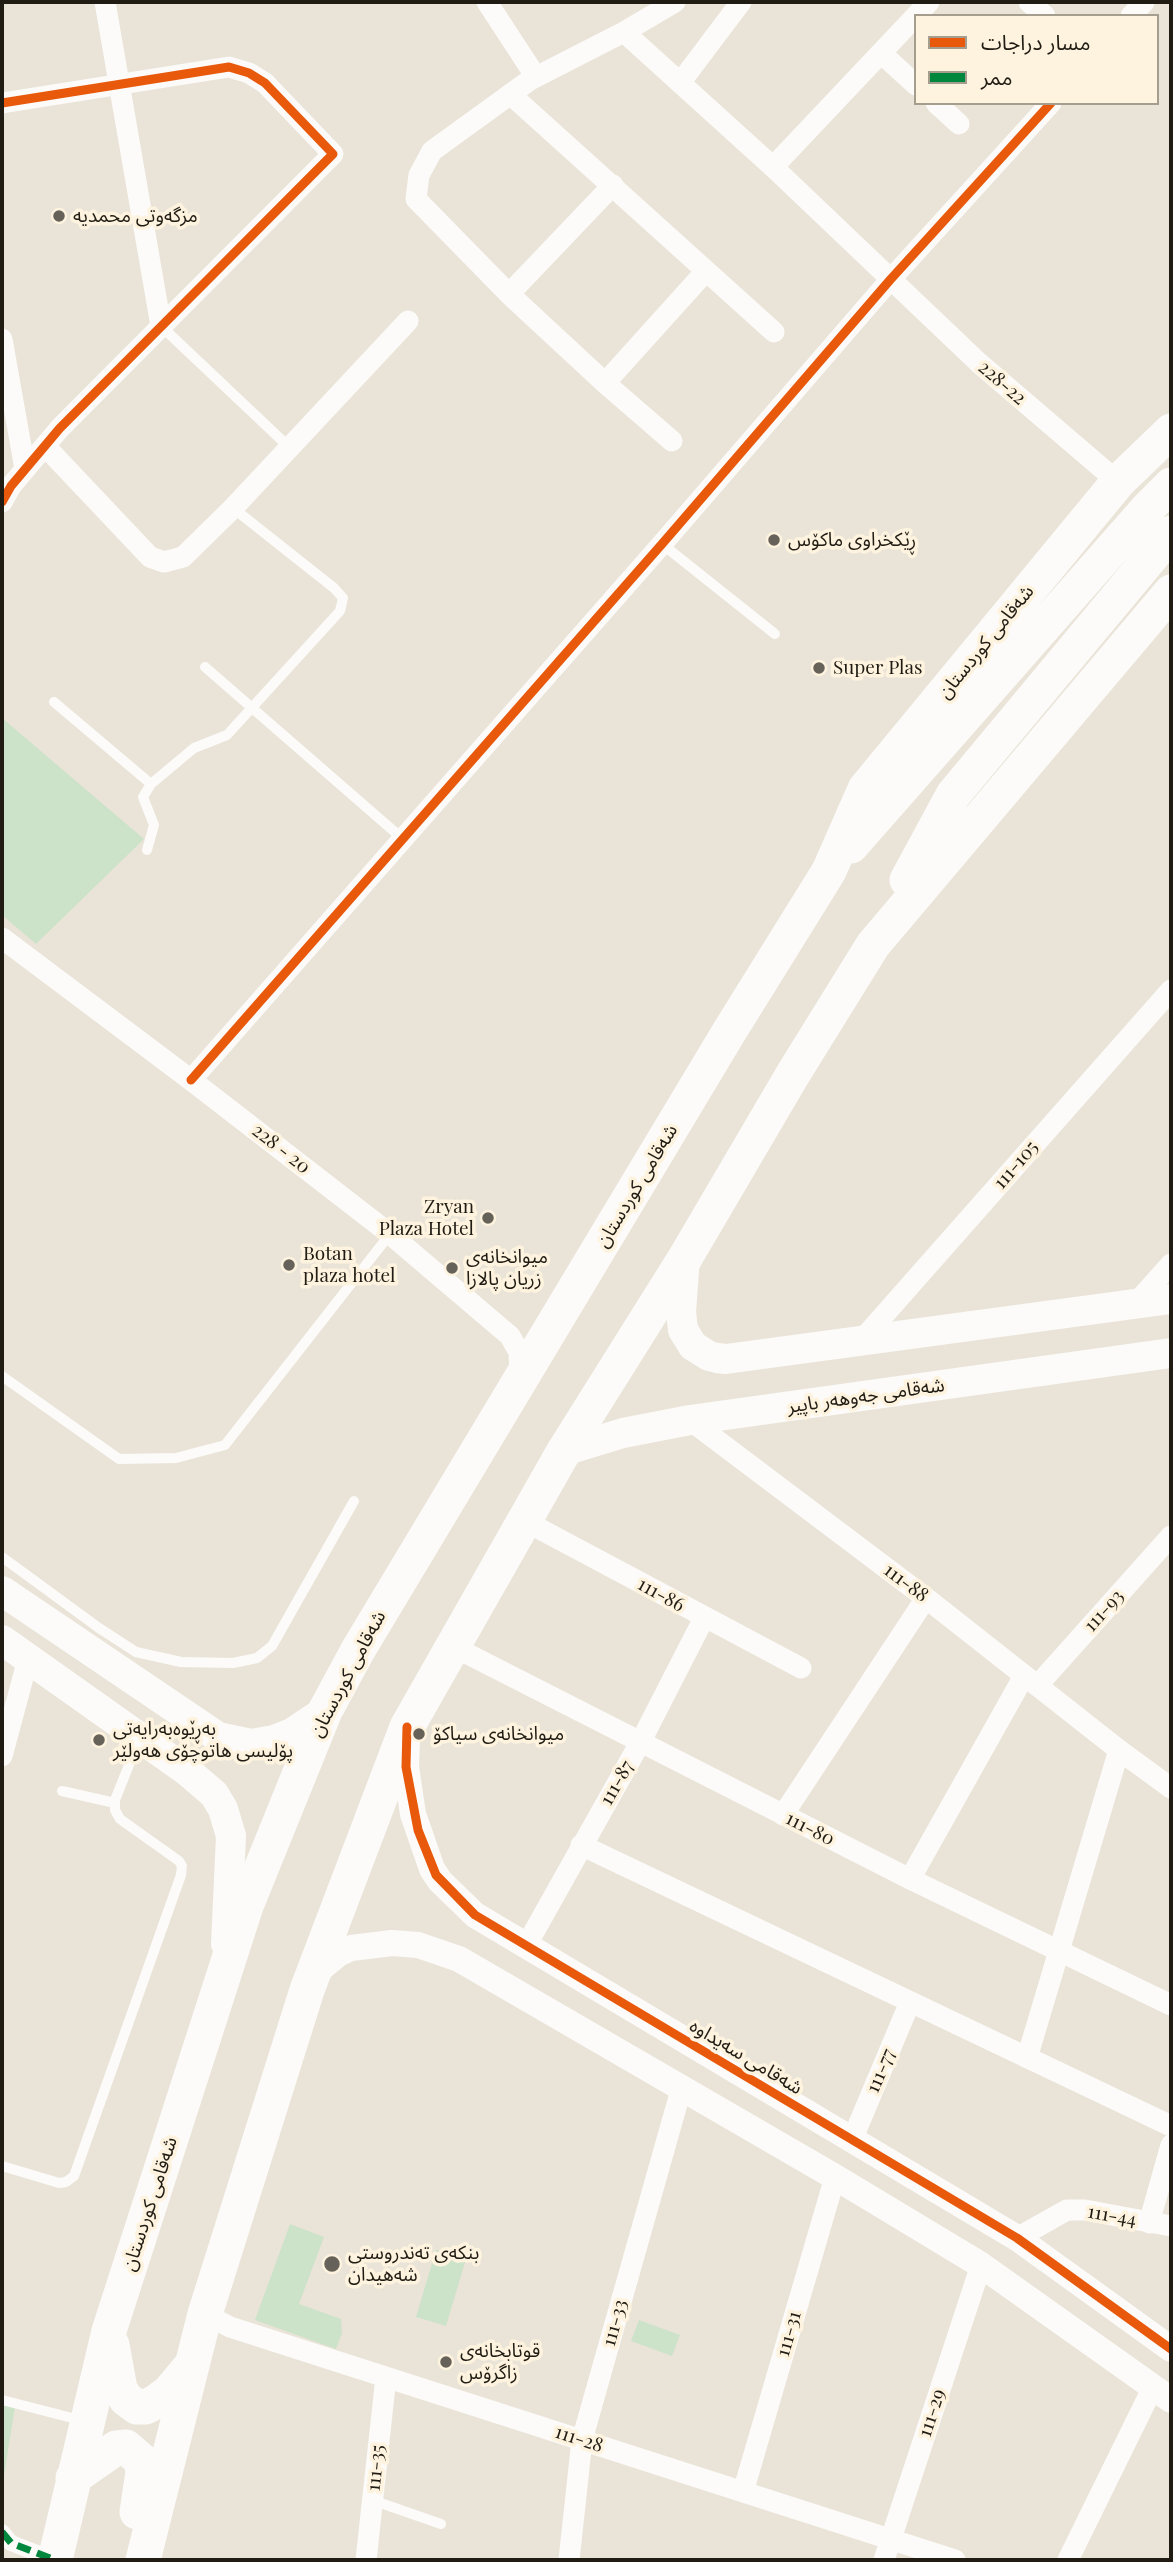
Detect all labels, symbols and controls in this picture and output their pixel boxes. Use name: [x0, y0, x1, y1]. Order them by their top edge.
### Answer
legend: [914, 14, 1159, 105]
text: مسار دراجات: [981, 27, 1090, 55]
text: ممر: [981, 62, 1012, 90]
place label: مزگەوتی محمدیە: [73, 205, 198, 227]
marker: مزگەوتی محمدیە: [51, 208, 67, 224]
street label: 228-22: [973, 356, 1031, 410]
place label: ڕێکخراوی ماکۆس: [788, 529, 916, 551]
marker: ڕێکخراوی ماکۆس: [766, 532, 782, 548]
street label: شەقامی کوردستان: [933, 581, 1039, 703]
place label: Super Plas: [833, 657, 922, 679]
marker: Super Plas: [811, 660, 827, 676]
street label: 228 - 20: [247, 1119, 315, 1179]
street label: شەقامی کوردستان: [591, 1120, 683, 1252]
street label: 111-105: [989, 1136, 1043, 1194]
place label: Zryan Plaza Hotel: [379, 1196, 474, 1240]
marker: Zryan Plaza Hotel: [480, 1210, 496, 1226]
place label: Botan plaza hotel: [303, 1243, 396, 1287]
place label: میوانخانەی زریان پالازا: [466, 1246, 548, 1290]
marker: Botan plaza hotel: [281, 1257, 297, 1273]
marker: میوانخانەی زریان پالازا: [444, 1260, 460, 1276]
street label: شەقامی جەوهەر باپیر: [786, 1374, 946, 1418]
street label: 111-88: [879, 1559, 933, 1607]
street label: 111-86: [634, 1573, 688, 1617]
street label: 111-93: [1079, 1585, 1129, 1637]
street label: شەقامی کوردستان: [305, 1607, 391, 1741]
place label: بەڕێوەبەرایەتی پۆلیسی هاتوچۆی هەولێر: [113, 1718, 293, 1762]
place label: میوانخانەی سیاکۆ: [433, 1723, 564, 1745]
marker: میوانخانەی سیاکۆ: [411, 1726, 427, 1742]
marker: بەڕێوەبەرایەتی پۆلیسی هاتوچۆی هەولێر: [91, 1732, 107, 1748]
street label: 111-87: [595, 1757, 639, 1809]
street label: 111-80: [782, 1807, 838, 1851]
street label: شەقامی سەیداوە: [685, 2014, 807, 2100]
street label: 111-77: [862, 2045, 900, 2097]
street label: شەقامی کوردستان: [118, 2134, 182, 2274]
street label: 111-44: [1086, 2201, 1138, 2231]
place label: بنکەی تەندروستی شەهیدان: [348, 2242, 479, 2286]
marker: بنکەی تەندروستی شەهیدان: [322, 2254, 342, 2274]
street label: 111-33: [598, 2297, 632, 2349]
street label: 111-31: [772, 2309, 806, 2359]
place label: قوتابخانەی زاگرۆس: [460, 2340, 540, 2384]
marker: قوتابخانەی زاگرۆس: [438, 2354, 454, 2370]
street label: 111-29: [914, 2386, 950, 2440]
street label: 111-28: [552, 2421, 606, 2457]
street label: 111-35: [362, 2444, 390, 2492]

